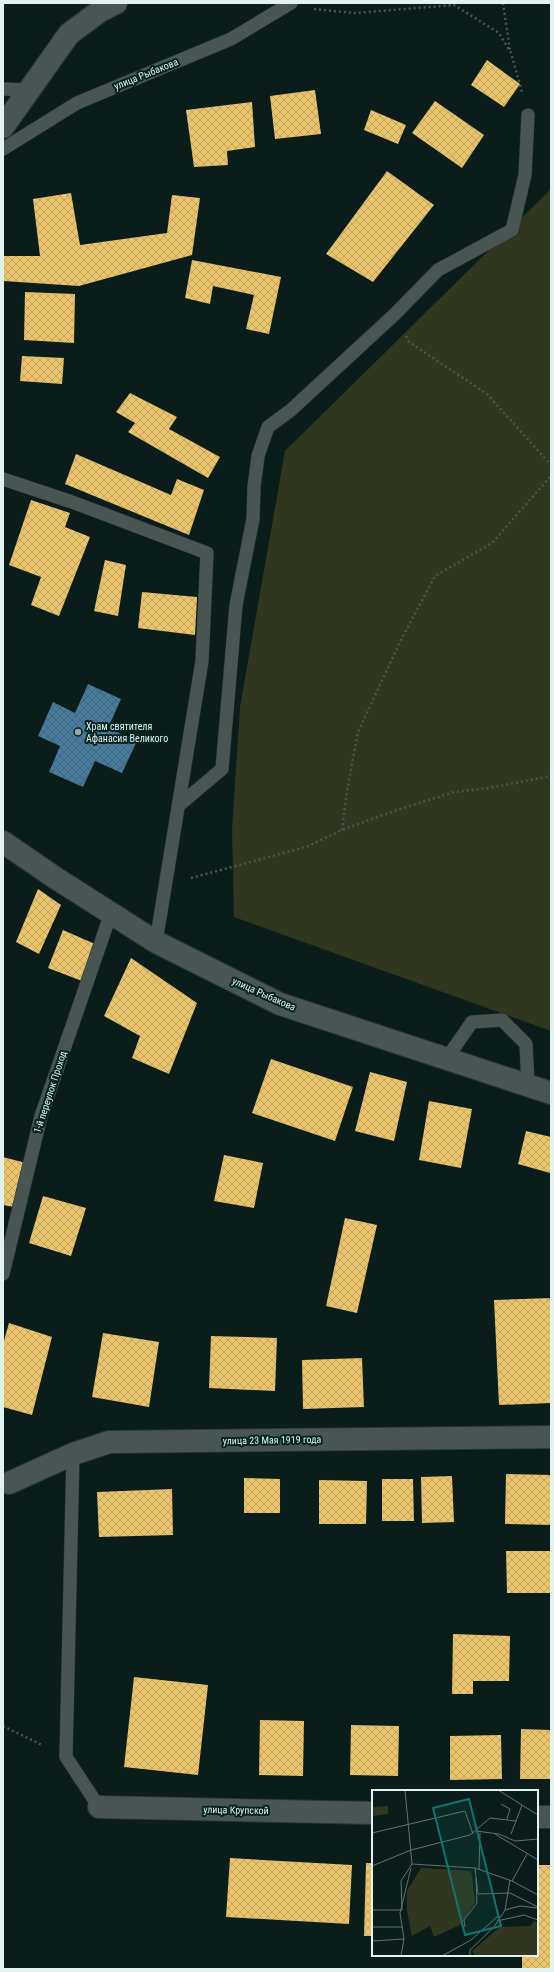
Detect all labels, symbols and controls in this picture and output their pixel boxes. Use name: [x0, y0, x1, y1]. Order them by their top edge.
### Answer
street label: улица Рыбакова: [112, 56, 180, 92]
place label: Храм святителя Афанасия Великого: [86, 721, 168, 744]
marker: Храм святителя Афанасия Великого: [73, 727, 83, 737]
street label: улица Рыбакова: [231, 975, 297, 1013]
street label: 1-й переулок Проход: [32, 1049, 69, 1134]
street label: улица 23 Мая 1919 года: [223, 1434, 322, 1446]
inset map: [372, 1790, 538, 1956]
street label: улица Крупской: [203, 1804, 269, 1816]

